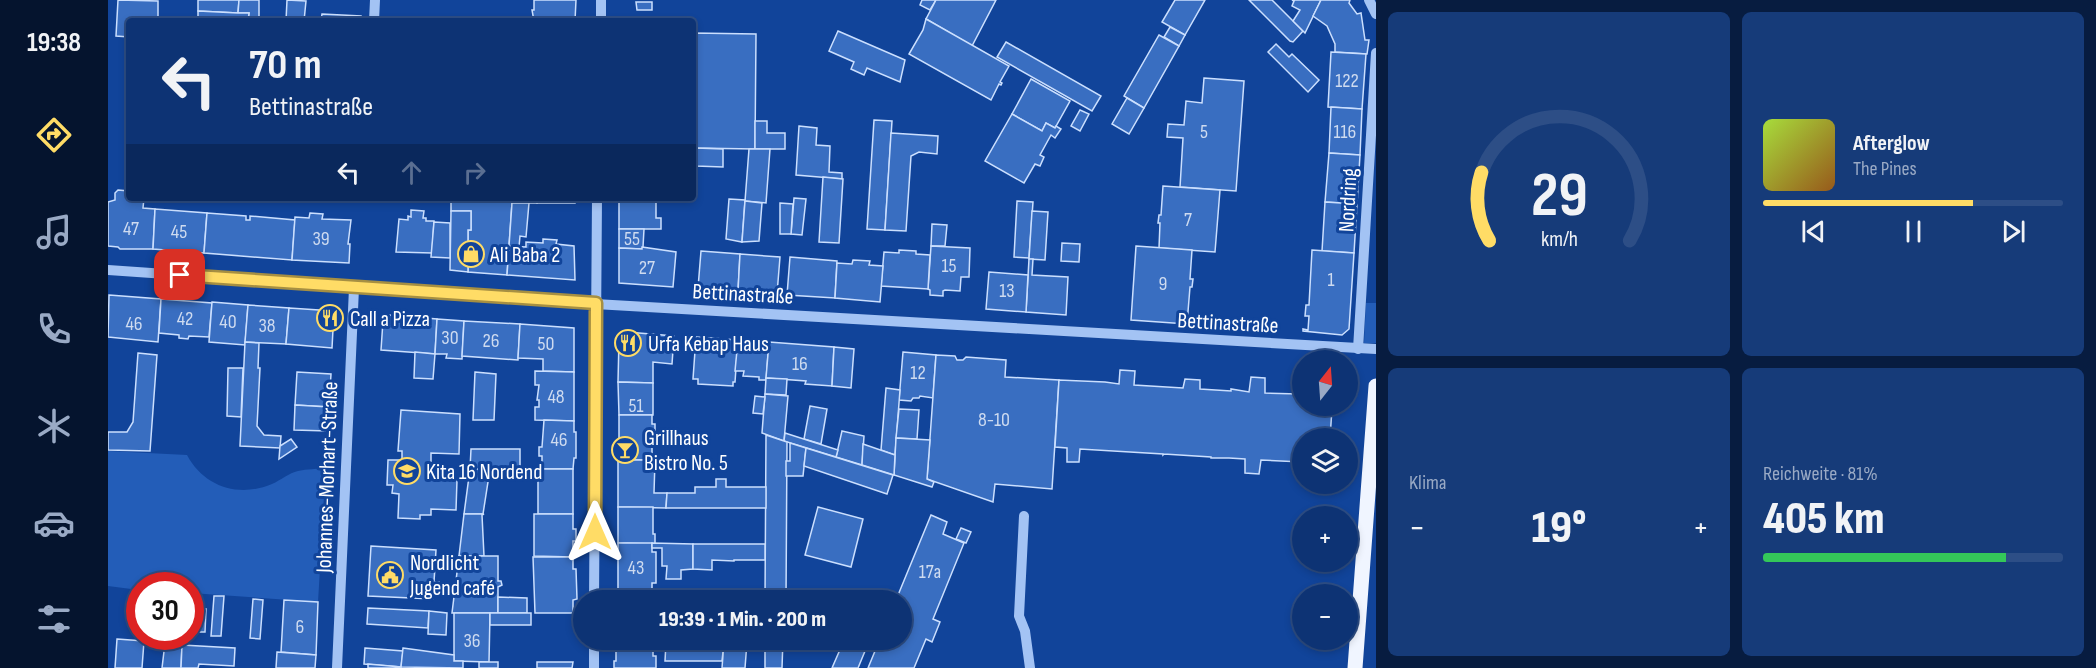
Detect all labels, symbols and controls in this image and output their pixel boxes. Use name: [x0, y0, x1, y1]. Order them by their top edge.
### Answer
text: 19:38: [27, 27, 81, 59]
text: 70 m: [249, 40, 322, 91]
icon: left: [150, 42, 228, 120]
house number: 122: [1335, 69, 1359, 93]
text: Bettinastraße: [249, 91, 373, 123]
icon: directions: [33, 114, 75, 156]
house number: 5: [1200, 120, 1208, 144]
house number: 116: [1334, 120, 1356, 144]
text: Afterglow: [1853, 130, 1930, 157]
icon: left: [332, 156, 365, 189]
icon: ahead: [395, 156, 428, 189]
icon: right: [458, 156, 491, 189]
text: The Pines: [1853, 157, 1917, 181]
text: 29: [1531, 159, 1587, 234]
street label: Nordring: [1333, 167, 1364, 233]
house number: 7: [1184, 208, 1192, 232]
icon: music: [33, 211, 75, 253]
icon: previous: [1797, 215, 1830, 248]
icon: pause: [1897, 215, 1930, 248]
icon: next: [1997, 215, 2030, 248]
house number: 47: [123, 217, 139, 241]
house number: 45: [171, 220, 187, 244]
house number: 39: [312, 227, 330, 251]
house number: 55: [624, 227, 640, 251]
text: km/h: [1540, 227, 1578, 252]
shop icon: Ali Baba 2: [456, 239, 486, 269]
place label: Ali Baba 2: [489, 242, 560, 269]
pin: [154, 249, 205, 300]
house number: 15: [941, 254, 957, 278]
house number: 27: [639, 256, 655, 280]
icon: arrive: [163, 258, 196, 291]
house number: 1: [1328, 268, 1335, 292]
house number: 9: [1159, 272, 1167, 296]
street label: Bettinastraße: [692, 278, 794, 311]
house number: 13: [999, 279, 1015, 303]
restaurant icon: Call a Pizza: [315, 303, 345, 333]
place label: Call a Pizza: [350, 306, 430, 333]
house number: 42: [177, 307, 193, 331]
street label: Bettinastraße: [1177, 307, 1279, 340]
icon: phone: [33, 308, 75, 350]
house number: 40: [219, 310, 237, 334]
house number: 46: [125, 312, 143, 336]
house number: 38: [258, 314, 276, 338]
house number: 30: [441, 326, 459, 350]
restaurant icon: Urfa Kebap Haus: [613, 328, 643, 358]
house number: 26: [483, 329, 500, 353]
place label: Urfa Kebap Haus: [648, 331, 769, 358]
house number: 50: [538, 332, 554, 356]
north arrow: [1292, 350, 1358, 416]
map controls: [1292, 350, 1358, 650]
house number: 16: [792, 352, 808, 376]
house number: 12: [910, 361, 926, 385]
street label: Johannes-Morhart-Straße: [311, 381, 344, 574]
house number: 48: [547, 385, 565, 409]
house number: 51: [628, 394, 644, 418]
icon: climate: [33, 405, 75, 447]
house number: 8-10: [978, 408, 1010, 432]
place label: Grillhaus Bistro No. 5: [644, 425, 728, 477]
house number: 46: [550, 428, 568, 452]
button: layers: [1292, 428, 1358, 494]
bar icon: Grillhaus Bistro No. 5: [610, 435, 640, 465]
school or university icon: Kita 16 Nordend: [392, 456, 422, 486]
place label: Kita 16 Nordend: [426, 459, 542, 486]
text: Reichweite · 81%: [1763, 462, 1878, 486]
text: Klima: [1409, 471, 1447, 495]
text: 405 km: [1763, 492, 1884, 547]
position arrow: [563, 500, 627, 564]
text: 19°: [1532, 501, 1586, 556]
icon: car: [33, 502, 75, 544]
button: +: [1292, 506, 1358, 572]
text: −: [1409, 508, 1425, 548]
text: +: [1693, 508, 1709, 548]
place label: Nordlicht Jugend café: [409, 550, 495, 602]
house number: 43: [628, 556, 644, 580]
public building icon: Nordlicht Jugend café: [375, 560, 405, 590]
house number: 17a: [919, 560, 941, 584]
speed limit sign: 30: [126, 572, 204, 650]
button: −: [1292, 584, 1358, 650]
icon: filters: [33, 598, 75, 640]
text: 19:39 · 1 Min. · 200 m: [659, 606, 826, 633]
house number: 6: [296, 615, 304, 639]
house number: 36: [463, 629, 481, 653]

